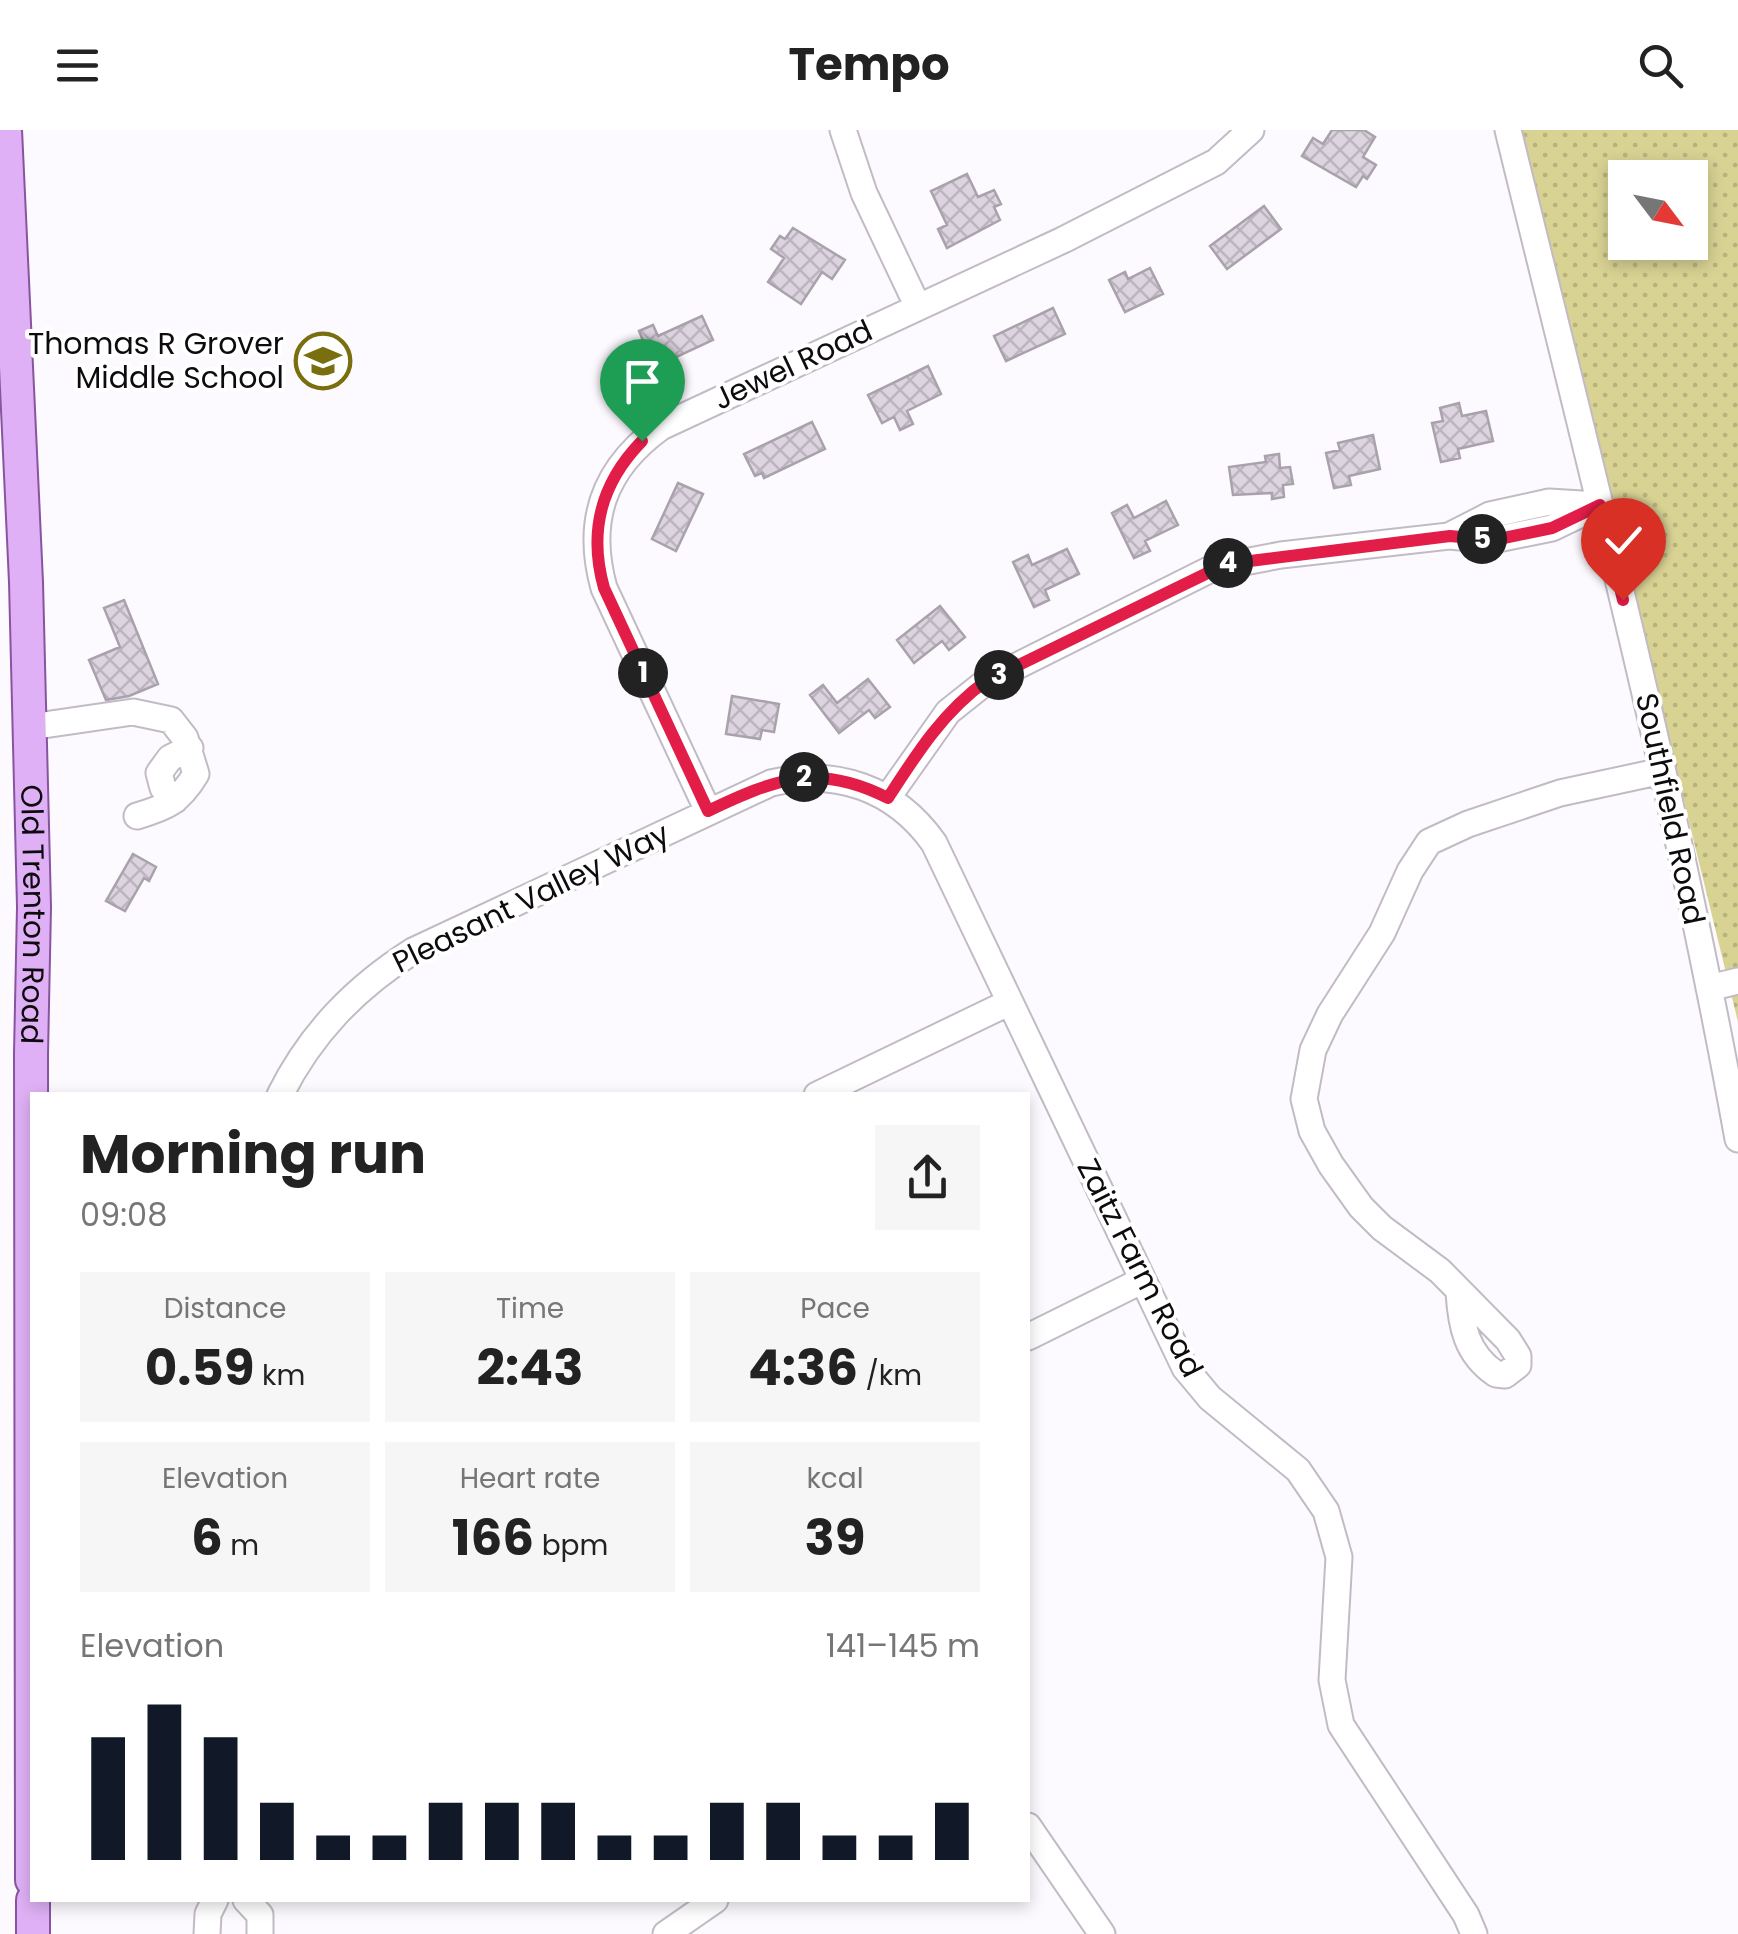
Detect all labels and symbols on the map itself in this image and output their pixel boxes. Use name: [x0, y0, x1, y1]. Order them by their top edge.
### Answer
north arrow: [1608, 160, 1708, 260]
street label: Jewel Road: [706, 309, 879, 420]
place label: Thomas R Grover Middle School: [28, 322, 284, 399]
school or university icon: Thomas R Grover Middle School: [293, 331, 353, 391]
pin: [600, 339, 685, 442]
pin: [1581, 498, 1666, 601]
pin: 5: [1457, 514, 1507, 564]
pin: 4: [1203, 538, 1253, 588]
pin: 1: [618, 648, 668, 698]
pin: 3: [974, 650, 1024, 700]
street label: Southfield Road: [1625, 689, 1716, 929]
pin: 2: [779, 752, 829, 802]
street label: Old Trenton Road: [10, 784, 56, 1045]
street label: Pleasant Valley Way: [385, 812, 676, 983]
street label: Zaitz Farm Road: [1067, 1151, 1214, 1384]

